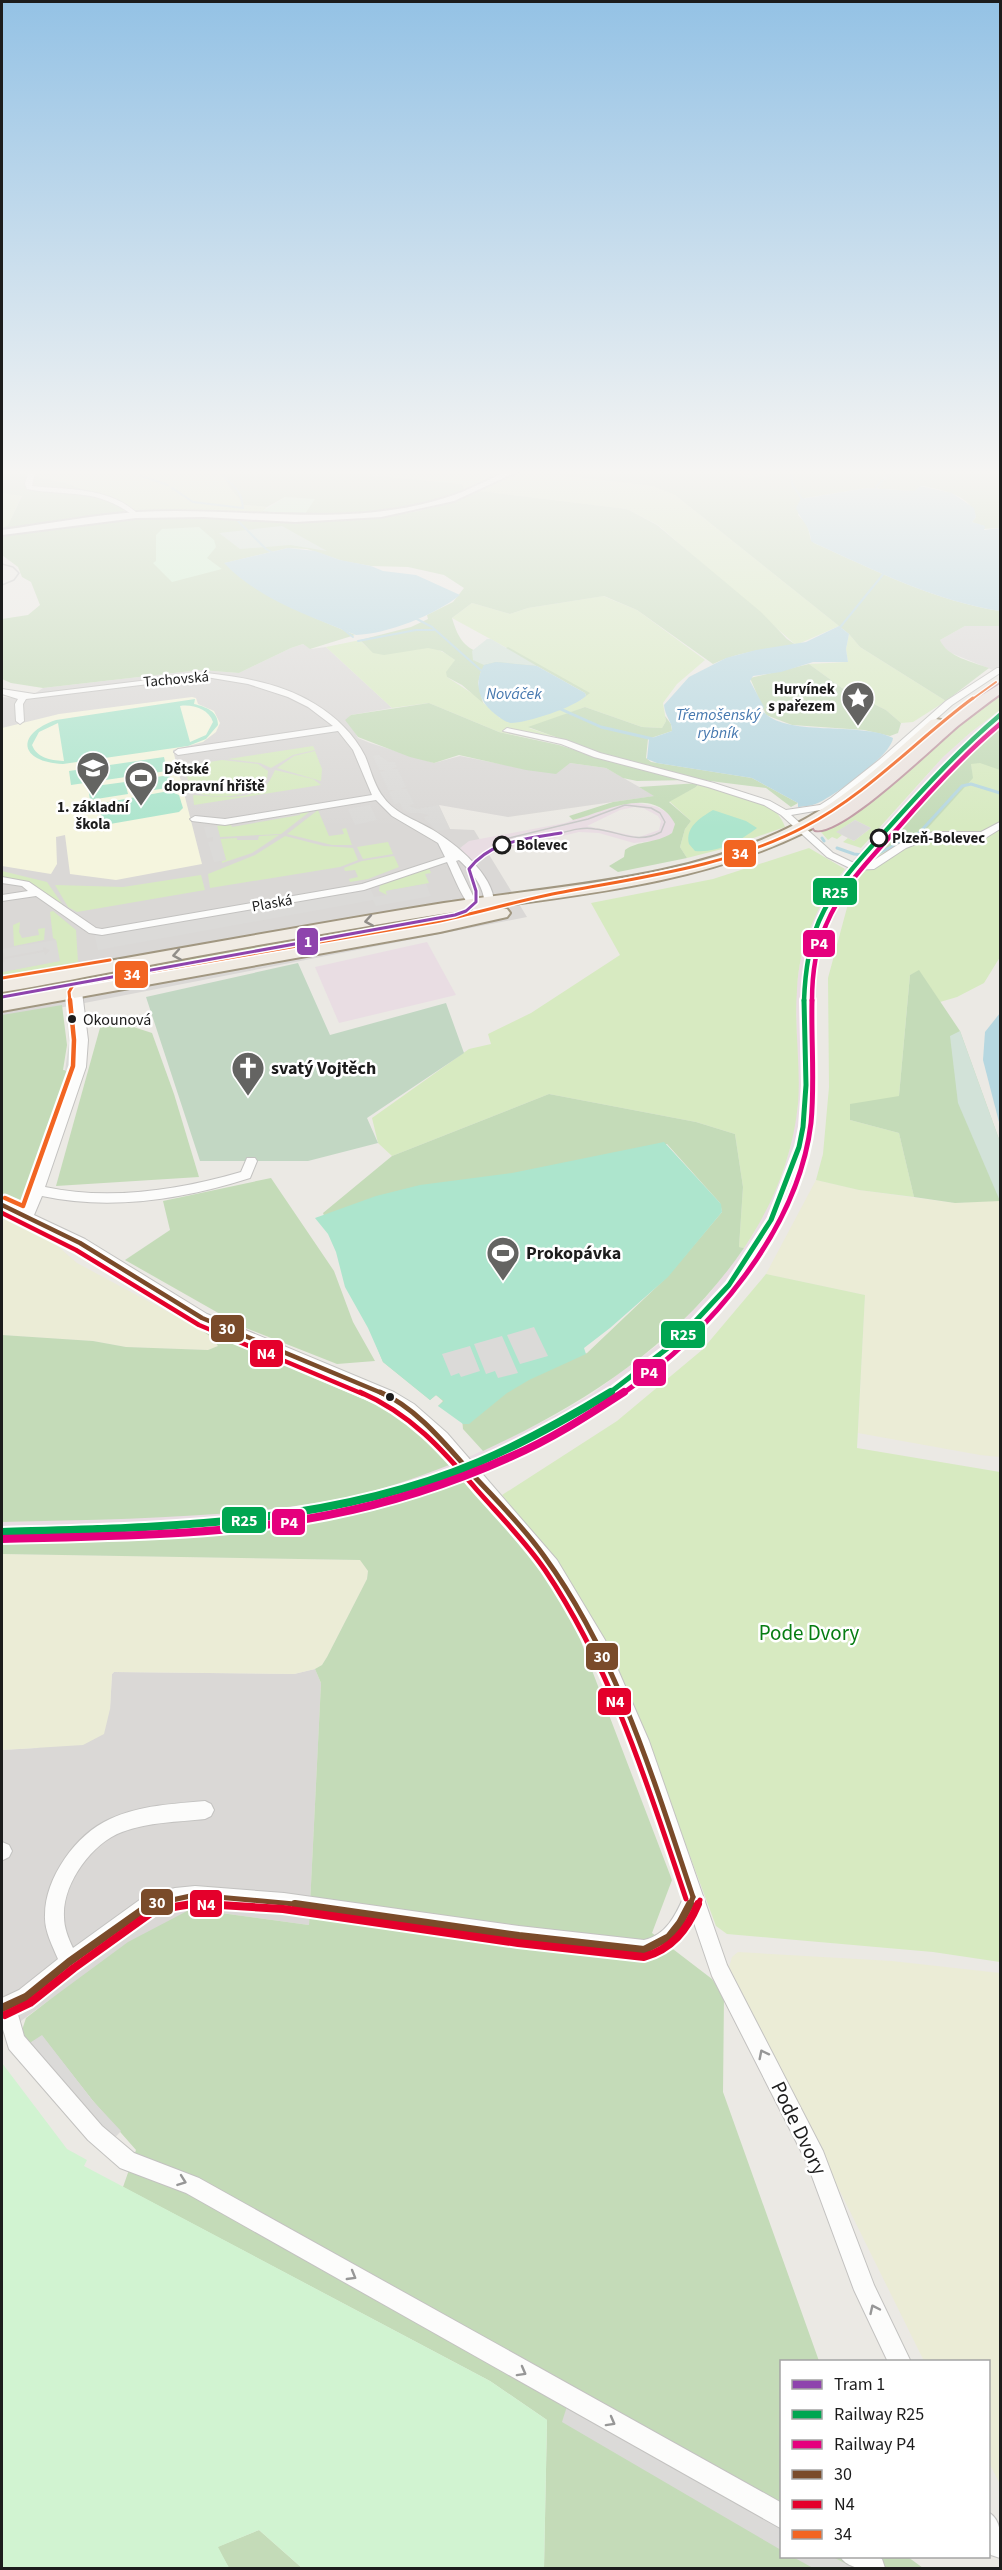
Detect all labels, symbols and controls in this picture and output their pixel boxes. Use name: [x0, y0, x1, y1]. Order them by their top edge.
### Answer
street label: Tachovská: [142, 666, 210, 693]
place label: Hurvínek s pařezem: [768, 679, 836, 717]
place icon: Hurvínek s pařezem: [840, 680, 876, 727]
water label: Nováček: [486, 683, 542, 705]
water label: Třemošenský rybník: [676, 704, 761, 744]
school or university icon: 1. základní škola: [75, 750, 111, 797]
place label: Dětské dopravní hřiště: [164, 759, 265, 797]
sports icon: Dětské dopravní hřiště: [123, 760, 159, 807]
place label: 1. základní škola: [57, 797, 130, 835]
place label: Plzeň-Bolevec: [892, 828, 985, 849]
marker: Plzeň-Bolevec: [870, 829, 888, 847]
place label: Bolevec: [516, 835, 568, 856]
marker: Bolevec: [493, 836, 511, 854]
line badge: 34: [723, 839, 757, 868]
text: 34: [732, 843, 749, 865]
line badge: R25: [812, 877, 858, 906]
text: R25: [822, 882, 848, 904]
street label: Plaská: [250, 890, 294, 917]
one-way arrow: [365, 914, 375, 927]
line badge: 1: [296, 927, 319, 956]
line badge: P4: [802, 929, 836, 958]
text: 1: [304, 931, 312, 953]
text: P4: [810, 933, 829, 955]
one-way arrow: [173, 948, 183, 961]
line badge: 34: [114, 960, 149, 989]
text: 34: [124, 964, 141, 986]
place label: Okounová: [83, 1009, 151, 1031]
marker: Okounová: [66, 1013, 78, 1025]
church icon: svatý Vojtěch: [230, 1050, 266, 1097]
place label: svatý Vojtěch: [271, 1056, 376, 1081]
sports icon: Prokopávka: [485, 1235, 521, 1282]
place label: Prokopávka: [526, 1241, 621, 1266]
line badge: 30: [210, 1314, 245, 1343]
text: 30: [219, 1318, 235, 1340]
line badge: R25: [660, 1320, 706, 1349]
text: R25: [670, 1324, 696, 1346]
line badge: N4: [249, 1339, 284, 1368]
text: N4: [256, 1343, 276, 1365]
line badge: P4: [632, 1358, 667, 1387]
text: P4: [640, 1362, 659, 1384]
unlabelled marker: [384, 1391, 396, 1403]
line badge: R25: [221, 1506, 267, 1534]
line badge: P4: [271, 1508, 306, 1536]
text: R25: [231, 1510, 257, 1532]
text: P4: [280, 1512, 299, 1534]
park label: Pode Dvory: [759, 1618, 860, 1648]
line badge: 30: [585, 1642, 619, 1671]
text: 30: [594, 1646, 610, 1668]
line badge: N4: [597, 1687, 632, 1716]
text: N4: [605, 1691, 625, 1713]
line badge: 30: [140, 1888, 174, 1916]
line badge: N4: [189, 1889, 223, 1918]
text: 30: [149, 1892, 165, 1914]
text: N4: [196, 1894, 216, 1916]
one-way arrow: [758, 2049, 770, 2060]
street label: Pode Dvory: [763, 2076, 835, 2180]
one-way arrow: [176, 2174, 187, 2187]
one-way arrow: [346, 2269, 356, 2280]
one-way arrow: [870, 2304, 882, 2315]
legend: [780, 2360, 990, 2558]
one-way arrow: [516, 2365, 526, 2376]
text: Tram 1: [834, 2372, 885, 2397]
text: Railway R25: [834, 2402, 924, 2427]
one-way arrow: [605, 2415, 616, 2426]
text: Railway P4: [834, 2432, 915, 2457]
text: 30: [834, 2462, 852, 2487]
text: N4: [834, 2492, 855, 2517]
text: 34: [834, 2522, 852, 2547]

